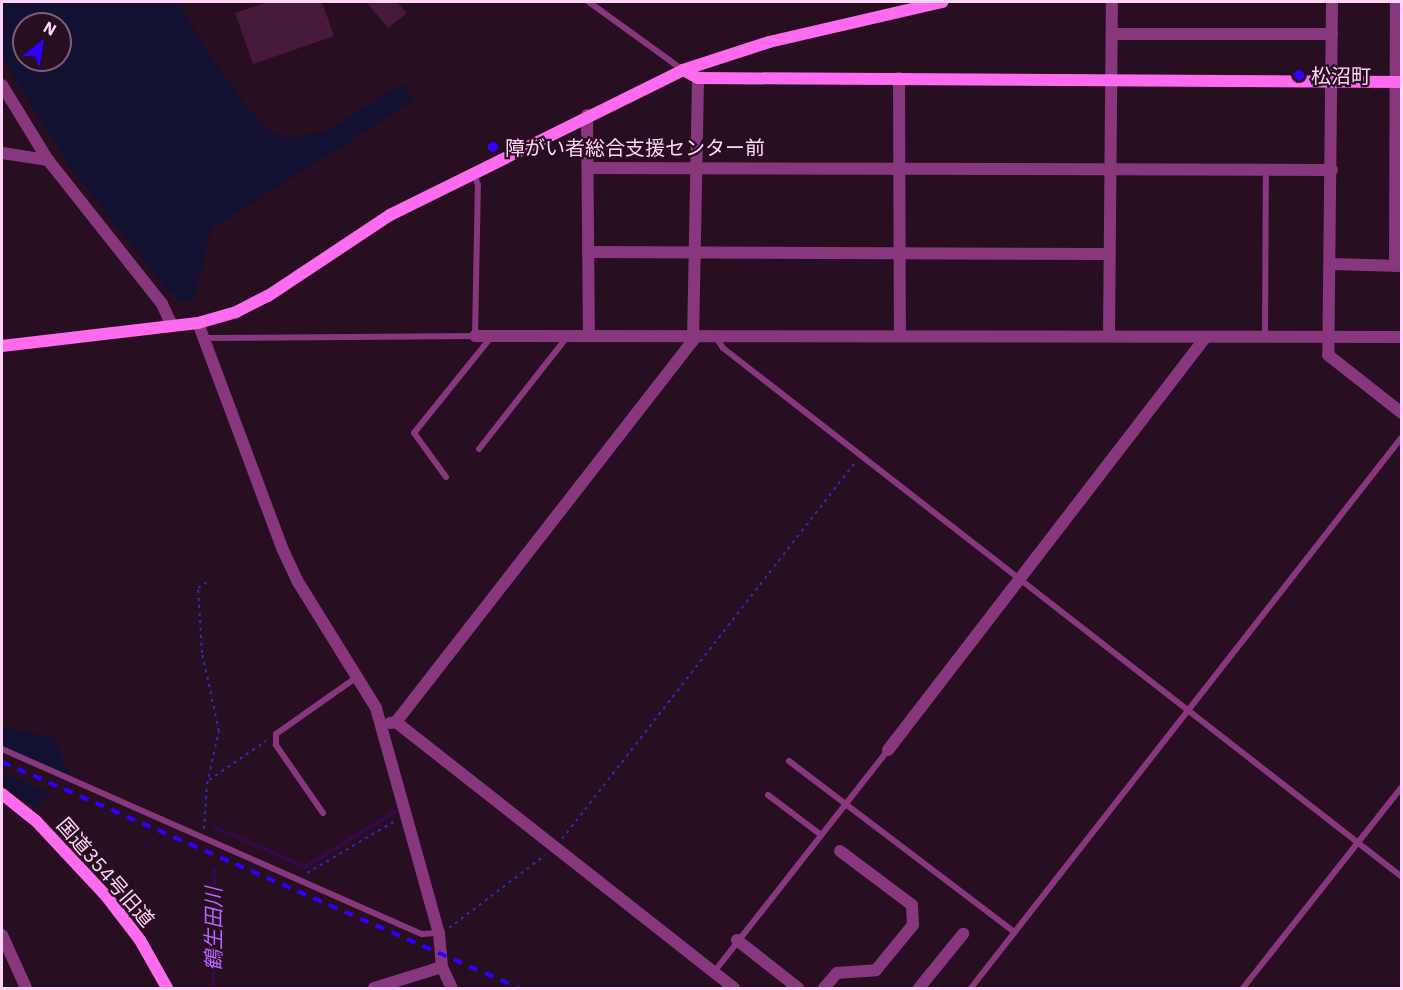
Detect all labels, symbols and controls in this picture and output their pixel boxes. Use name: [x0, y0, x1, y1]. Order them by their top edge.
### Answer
north arrow: [12, 12, 72, 72]
text: N: [40, 17, 60, 40]
place label: 松沼町: [1311, 63, 1371, 87]
marker: 松沼町: [1292, 68, 1306, 82]
place label: 障がい者総合支援センター前: [505, 135, 765, 159]
marker: 障がい者総合支援センター前: [486, 140, 500, 154]
street label: 国道354号旧道: [52, 813, 160, 931]
water label: 鶴生田川: [200, 887, 226, 971]

